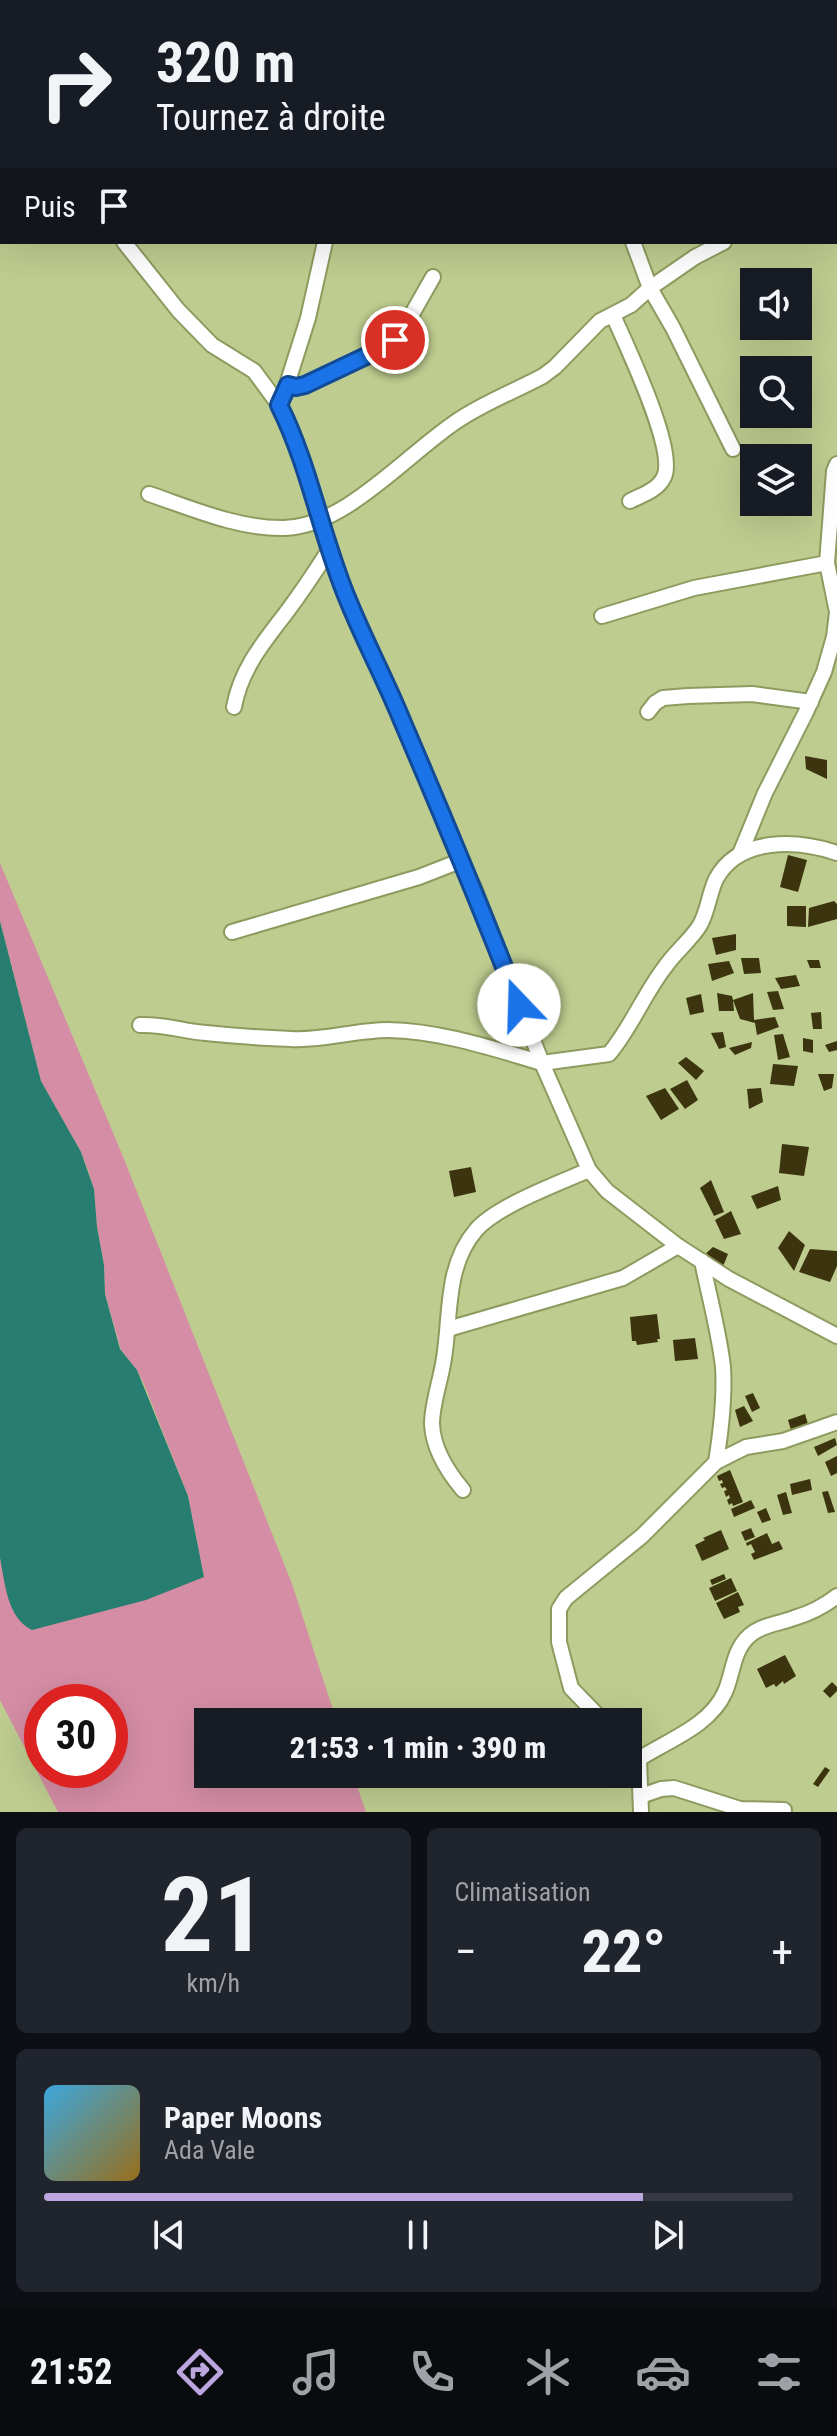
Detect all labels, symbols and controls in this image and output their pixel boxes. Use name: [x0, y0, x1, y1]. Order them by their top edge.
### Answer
text: 320 m: [156, 30, 295, 96]
icon: right: [24, 32, 128, 136]
text: Tournez à droite: [156, 97, 386, 139]
icon: arrive: [92, 184, 136, 228]
text: Puis: [24, 189, 76, 224]
map controls: [740, 268, 812, 516]
button: sound: [740, 268, 812, 340]
pin: [361, 306, 429, 374]
icon: arrive: [373, 318, 417, 362]
button: search: [740, 356, 812, 428]
button: layers: [740, 444, 812, 516]
position arrow: [477, 963, 561, 1047]
speed limit sign: 30: [24, 1684, 128, 1788]
text: 21:53 · 1 min · 390 m: [290, 1730, 546, 1765]
text: 21: [161, 1855, 266, 1976]
text: Climatisation: [455, 1877, 590, 1907]
text: 22°: [582, 1916, 666, 1987]
text: −: [455, 1926, 477, 1978]
text: +: [771, 1926, 793, 1978]
text: km/h: [187, 1968, 240, 1998]
text: Paper Moons: [164, 2100, 322, 2135]
text: Ada Vale: [164, 2135, 255, 2165]
icon: previous: [147, 2213, 191, 2257]
icon: pause: [396, 2213, 440, 2257]
icon: next: [646, 2213, 690, 2257]
icon: directions: [172, 2344, 228, 2400]
icon: music: [288, 2344, 344, 2400]
icon: phone: [404, 2344, 460, 2400]
icon: climate: [520, 2344, 576, 2400]
icon: car: [635, 2344, 691, 2400]
icon: filters: [751, 2344, 807, 2400]
text: 21:52: [30, 2351, 113, 2393]

